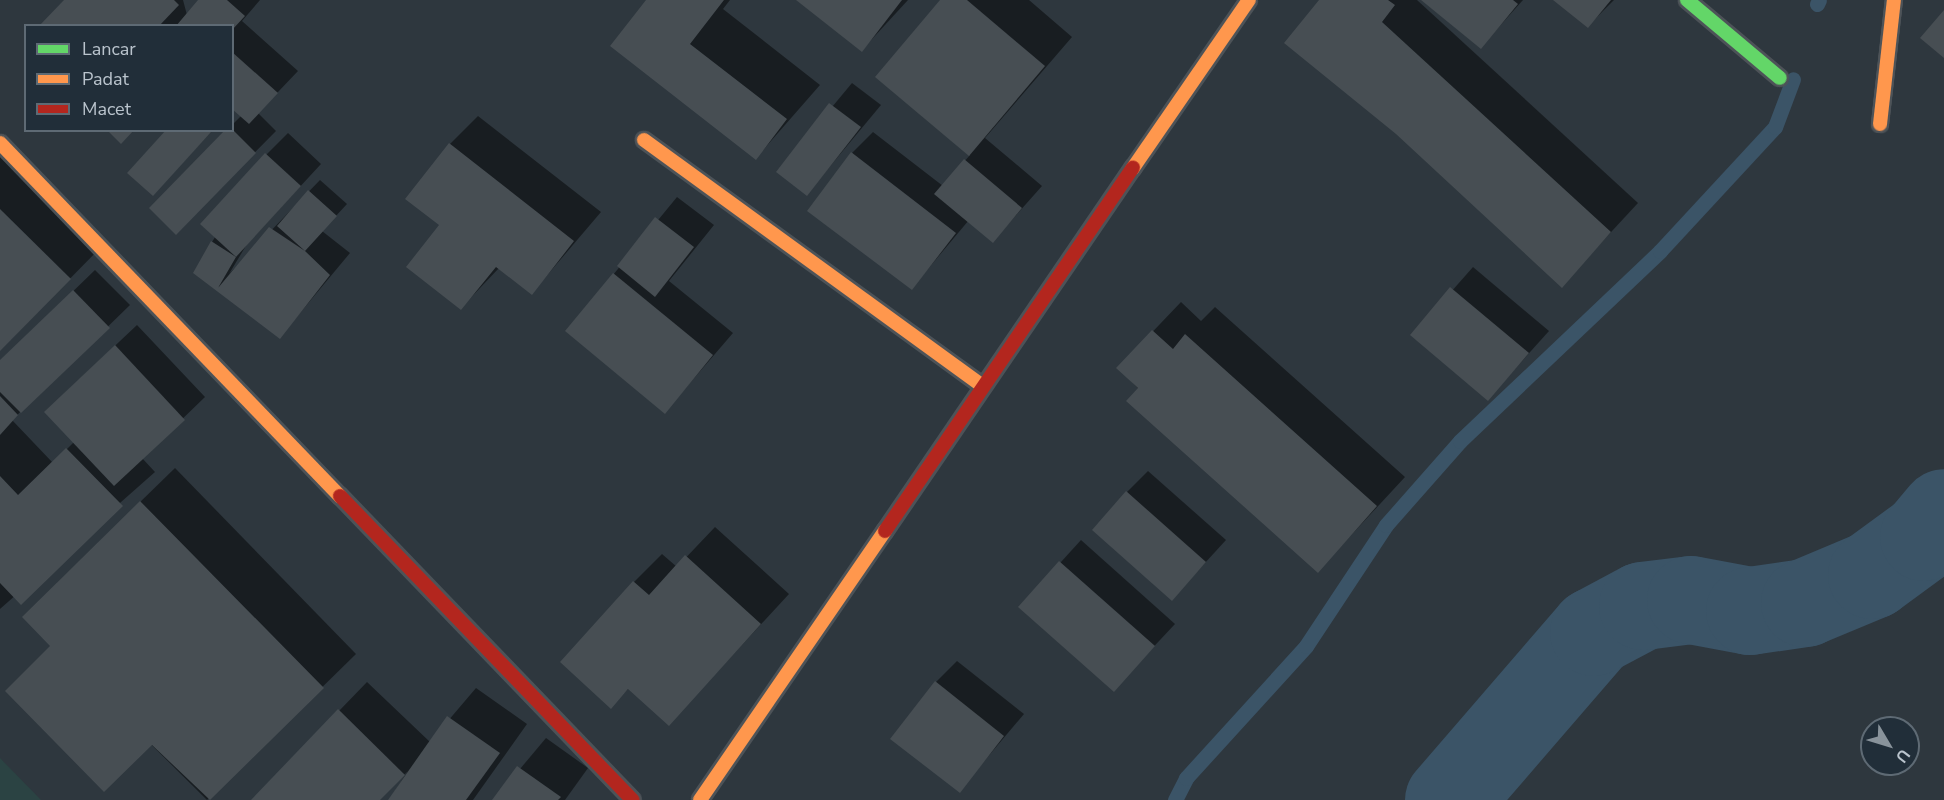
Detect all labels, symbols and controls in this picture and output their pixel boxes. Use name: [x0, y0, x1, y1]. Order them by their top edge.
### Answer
legend: [24, 24, 234, 132]
text: Lancar: [82, 37, 136, 61]
text: Padat: [82, 67, 129, 91]
text: Macet: [82, 97, 131, 121]
north arrow: [1860, 716, 1920, 776]
text: U: [1890, 744, 1915, 767]

